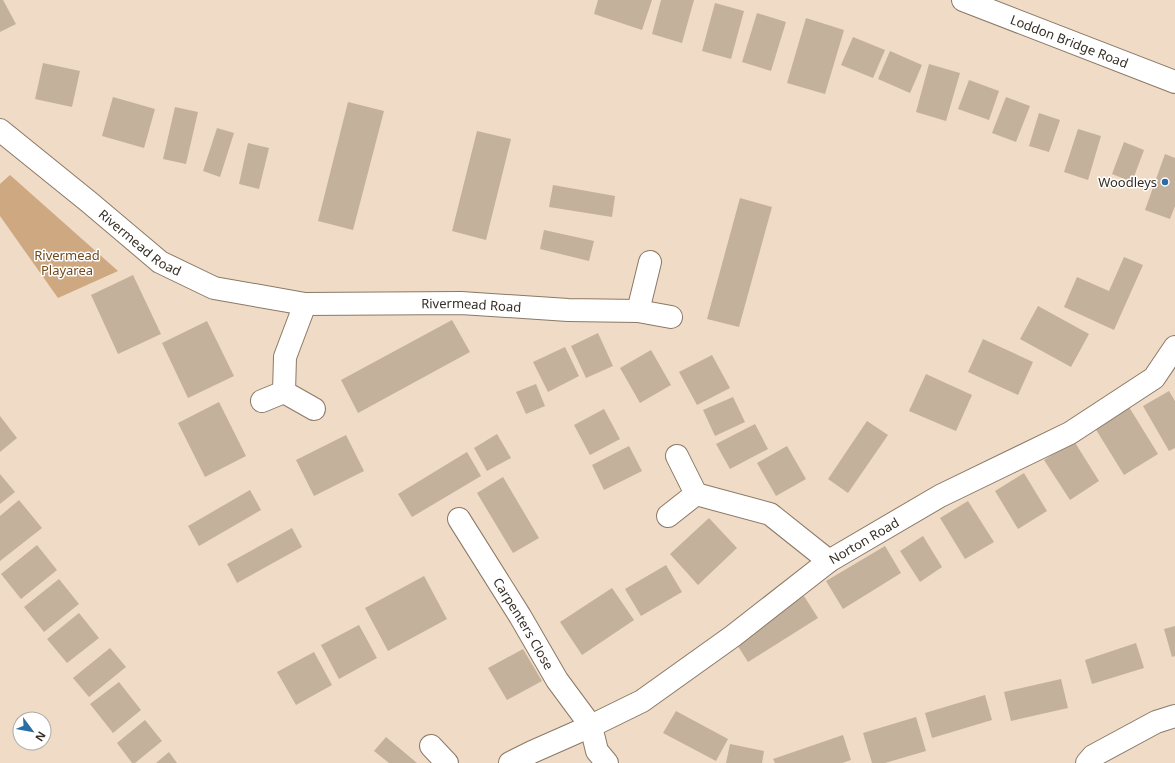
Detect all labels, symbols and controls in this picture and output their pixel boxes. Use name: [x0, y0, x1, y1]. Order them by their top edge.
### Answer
street label: Loddon Bridge Road: [1008, 10, 1131, 72]
place label: Woodleys: [1098, 173, 1157, 191]
marker: Woodleys: [1160, 177, 1170, 187]
street label: Rivermead Road: [95, 205, 184, 280]
park label: Rivermead Playarea: [34, 246, 100, 279]
street label: Rivermead Road: [421, 294, 522, 316]
street label: Norton Road: [825, 513, 902, 568]
street label: Carpenters Close: [489, 574, 558, 673]
north arrow: [12, 711, 52, 751]
text: N: [32, 729, 50, 744]

